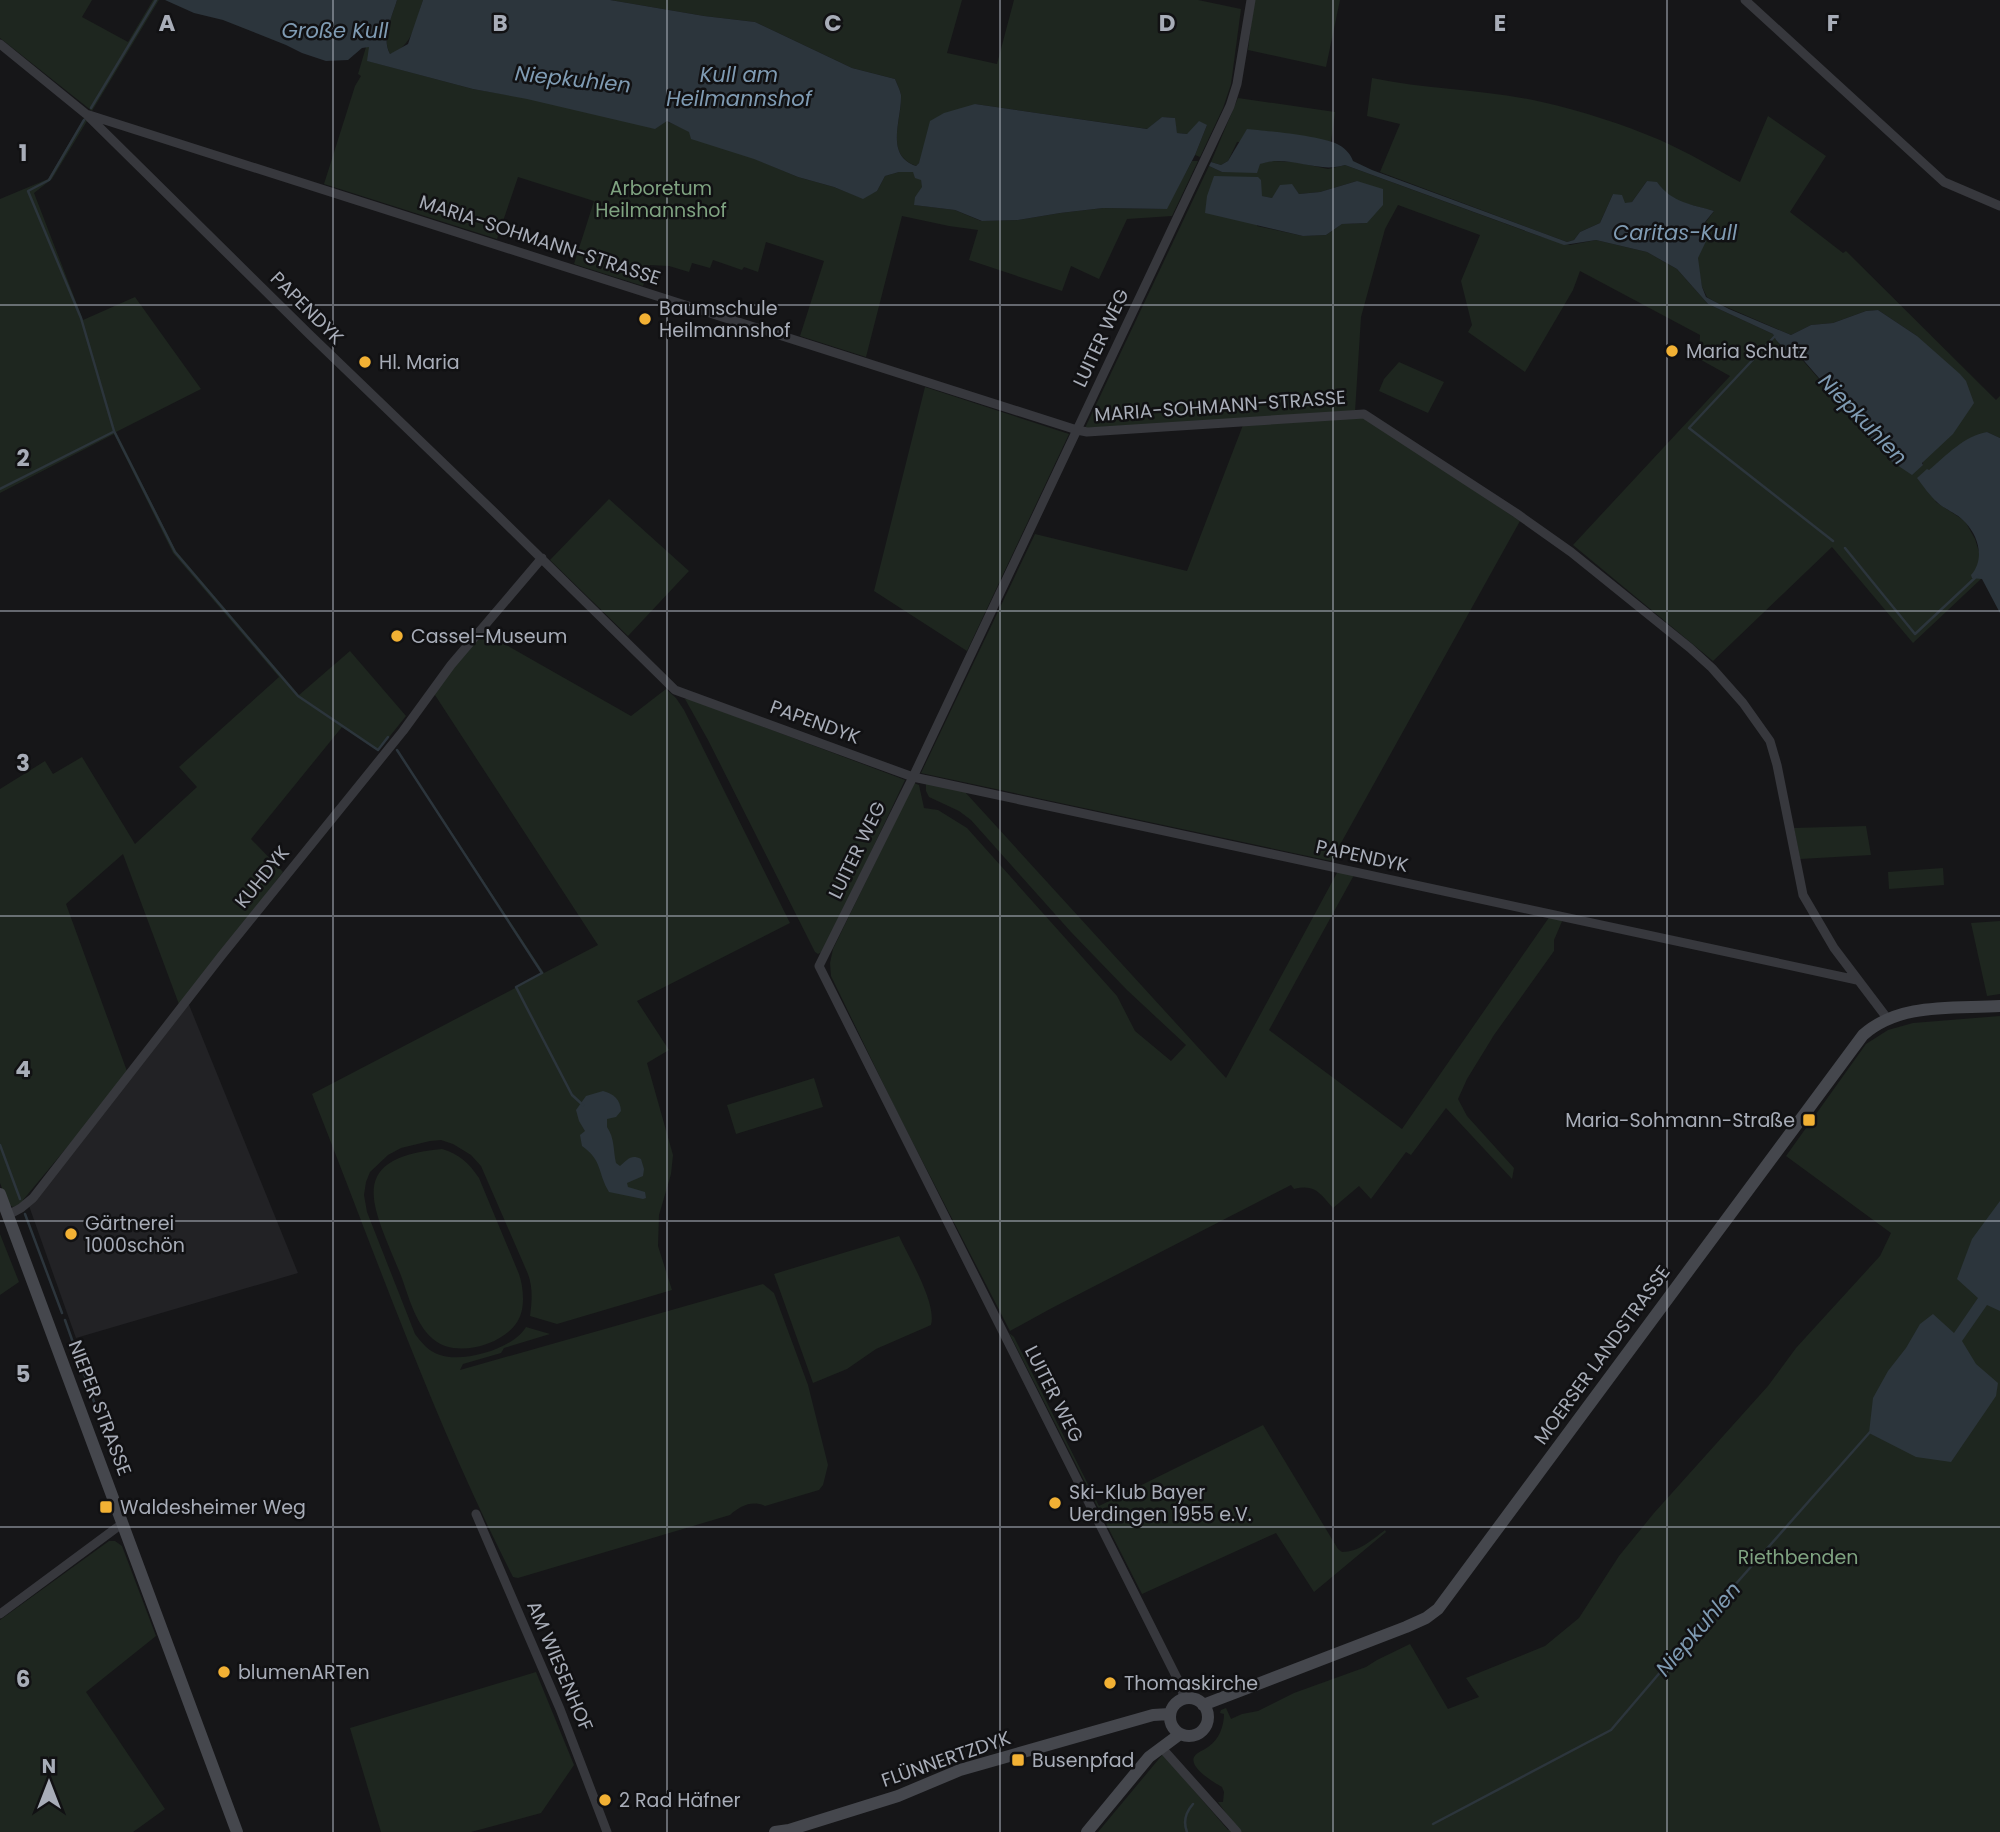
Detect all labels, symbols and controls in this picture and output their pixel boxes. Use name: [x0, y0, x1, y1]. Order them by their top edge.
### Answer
text: A: [159, 7, 176, 39]
text: B: [492, 7, 508, 39]
text: C: [824, 7, 842, 39]
text: D: [1159, 7, 1175, 39]
text: E: [1494, 7, 1506, 39]
text: F: [1827, 7, 1839, 39]
water label: Große Kull: [281, 16, 389, 45]
water label: Niepkuhlen: [514, 58, 632, 100]
water label: Kull am Heilmannshof: [666, 60, 813, 113]
text: 1: [19, 137, 27, 169]
park label: Arboretum Heilmannshof: [595, 175, 727, 224]
street label: MARIA-SOHMANN-STRASSE: [416, 188, 664, 292]
water label: Caritas-Kull: [1613, 218, 1738, 247]
street label: PAPENDYK: [264, 265, 350, 351]
street label: LUITER WEG: [1066, 285, 1136, 391]
place label: Baumschule Heilmannshof: [659, 295, 791, 344]
marker: Baumschule Heilmannshof: [637, 311, 653, 327]
place label: Maria Schutz: [1686, 338, 1807, 365]
marker: Maria Schutz: [1664, 343, 1680, 359]
place label: Hl. Maria: [379, 349, 460, 376]
marker: Hl. Maria: [357, 354, 373, 370]
water label: Niepkuhlen: [1812, 367, 1914, 471]
street label: MARIA-SOHMANN-STRASSE: [1093, 384, 1347, 428]
text: 2: [16, 442, 30, 474]
place label: Cassel-Museum: [411, 623, 567, 650]
marker: Cassel-Museum: [389, 628, 405, 644]
street label: PAPENDYK: [766, 693, 864, 751]
text: 3: [16, 747, 30, 779]
street label: LUITER WEG: [822, 797, 892, 903]
street label: PAPENDYK: [1313, 833, 1411, 879]
street label: KUHDYK: [228, 840, 296, 914]
text: 4: [15, 1053, 31, 1085]
place label: Maria-Sohmann-Straße: [1565, 1107, 1795, 1134]
marker: Maria-Sohmann-Straße: [1801, 1112, 1817, 1128]
place label: Gärtnerei 1000schön: [85, 1210, 185, 1259]
marker: Gärtnerei 1000schön: [63, 1226, 79, 1242]
street label: MOERSER LANDSTRASSE: [1528, 1260, 1676, 1450]
street label: NIEPER STRASSE: [62, 1336, 138, 1480]
street label: LUITER WEG: [1018, 1341, 1090, 1447]
text: 5: [16, 1358, 30, 1390]
place label: Ski-Klub Bayer Uerdingen 1955 e.V.: [1069, 1479, 1252, 1528]
place label: Waldesheimer Weg: [120, 1494, 306, 1521]
marker: Ski-Klub Bayer Uerdingen 1955 e.V.: [1047, 1495, 1063, 1511]
marker: Waldesheimer Weg: [98, 1499, 114, 1515]
park label: Riethbenden: [1738, 1544, 1858, 1571]
water label: Niepkuhlen: [1649, 1576, 1747, 1682]
street label: AM WIESENHOF: [520, 1597, 600, 1735]
place label: blumenARTen: [238, 1659, 370, 1686]
text: 6: [16, 1663, 30, 1695]
marker: blumenARTen: [216, 1664, 232, 1680]
place label: Thomaskirche: [1124, 1670, 1258, 1697]
marker: Thomaskirche: [1102, 1675, 1118, 1691]
street label: FLÜNNERTZDYK: [878, 1724, 1014, 1794]
place label: Busenpfad: [1032, 1747, 1134, 1774]
north arrow: [14, 1748, 84, 1818]
marker: Busenpfad: [1010, 1752, 1026, 1768]
text: N: [42, 1753, 56, 1780]
place label: 2 Rad Häfner: [619, 1787, 741, 1814]
marker: 2 Rad Häfner: [597, 1792, 613, 1808]

